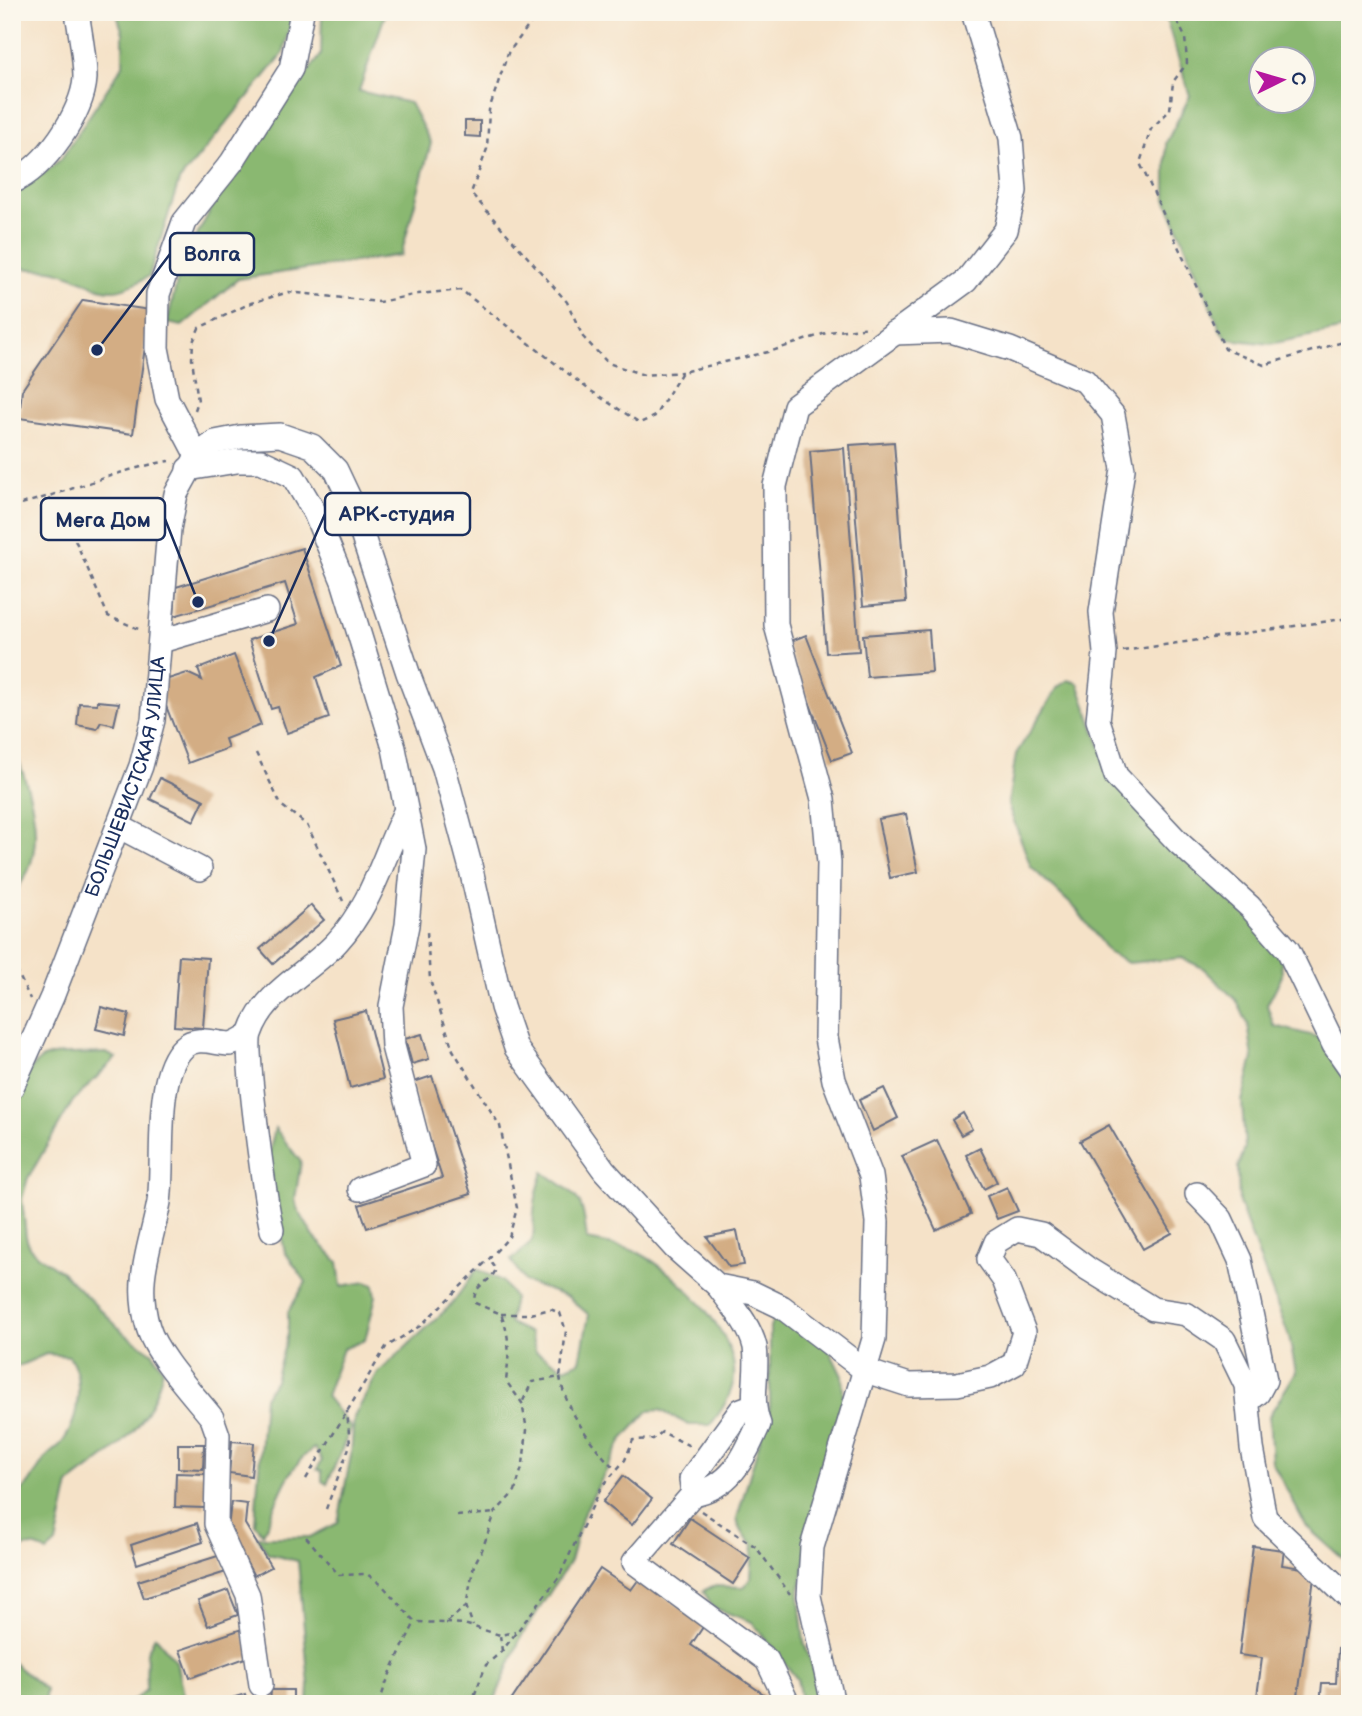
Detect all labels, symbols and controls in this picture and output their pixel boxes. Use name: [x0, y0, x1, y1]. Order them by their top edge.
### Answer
north arrow: [1246, 46, 1316, 116]
text: С: [1285, 71, 1309, 86]
callout: Волга: [170, 233, 254, 275]
text: Волга: [184, 242, 241, 267]
callout: АРК-студия: [325, 493, 470, 535]
callout: Мега Дом: [41, 498, 165, 540]
text: АРК-студия: [338, 502, 455, 527]
text: Мега Дом: [55, 508, 151, 533]
street label: БОЛЬШЕВИСТСКАЯ УЛИЦА: [80, 655, 170, 900]

